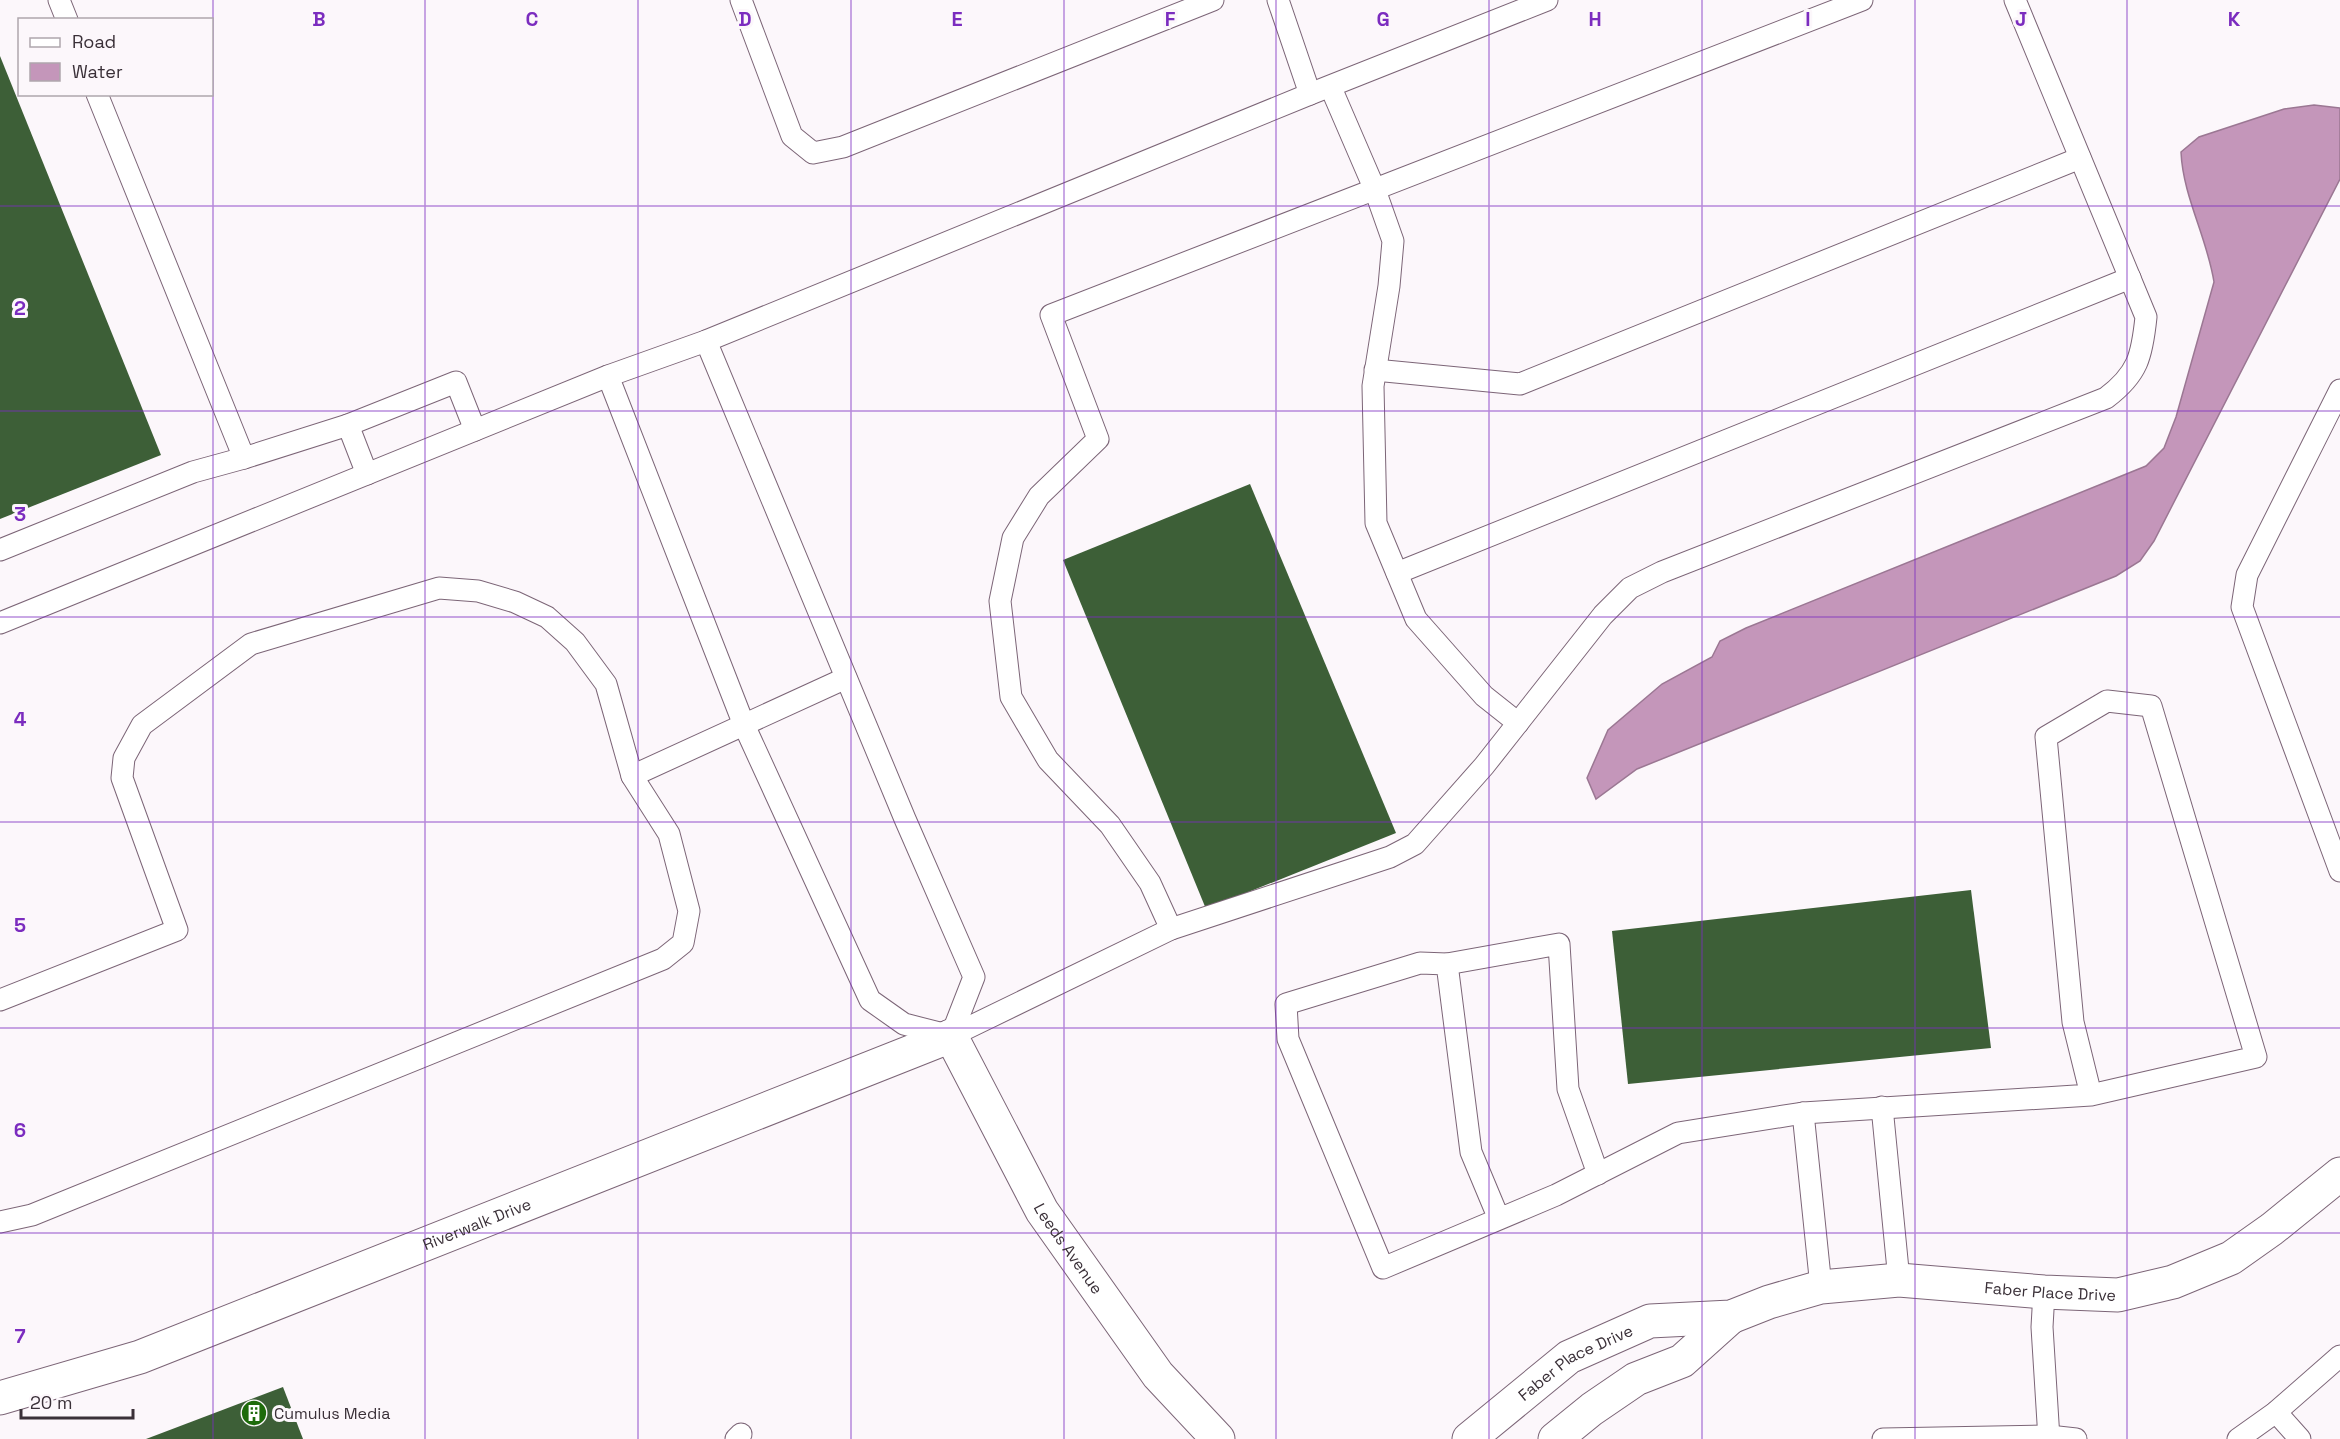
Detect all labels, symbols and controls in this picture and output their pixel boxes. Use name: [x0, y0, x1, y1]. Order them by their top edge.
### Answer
text: B: [312, 6, 326, 32]
text: C: [526, 6, 539, 32]
text: D: [738, 6, 752, 32]
text: E: [951, 6, 963, 32]
text: F: [1165, 6, 1176, 32]
text: G: [1376, 6, 1390, 32]
text: H: [1588, 6, 1602, 32]
text: I: [1805, 6, 1811, 32]
text: J: [2015, 6, 2027, 32]
text: K: [2228, 6, 2241, 32]
legend: [18, 18, 213, 96]
text: Road: [72, 30, 116, 53]
text: Water: [72, 60, 123, 83]
text: 2: [14, 295, 26, 321]
text: 3: [14, 501, 26, 527]
text: 4: [14, 706, 27, 732]
text: 5: [14, 912, 26, 938]
text: 6: [14, 1117, 26, 1143]
street label: Riverwalk Drive: [420, 1193, 534, 1255]
street label: Leeds Avenue: [1029, 1200, 1107, 1298]
street label: Faber Place Drive: [1984, 1277, 2116, 1306]
street label: Faber Place Drive: [1514, 1320, 1636, 1406]
text: 7: [14, 1323, 26, 1349]
scale bar: [21, 1382, 134, 1420]
text: 20 m: [30, 1391, 73, 1414]
building icon: Cumulus Media: [239, 1398, 269, 1428]
place label: Cumulus Media: [274, 1403, 390, 1424]

